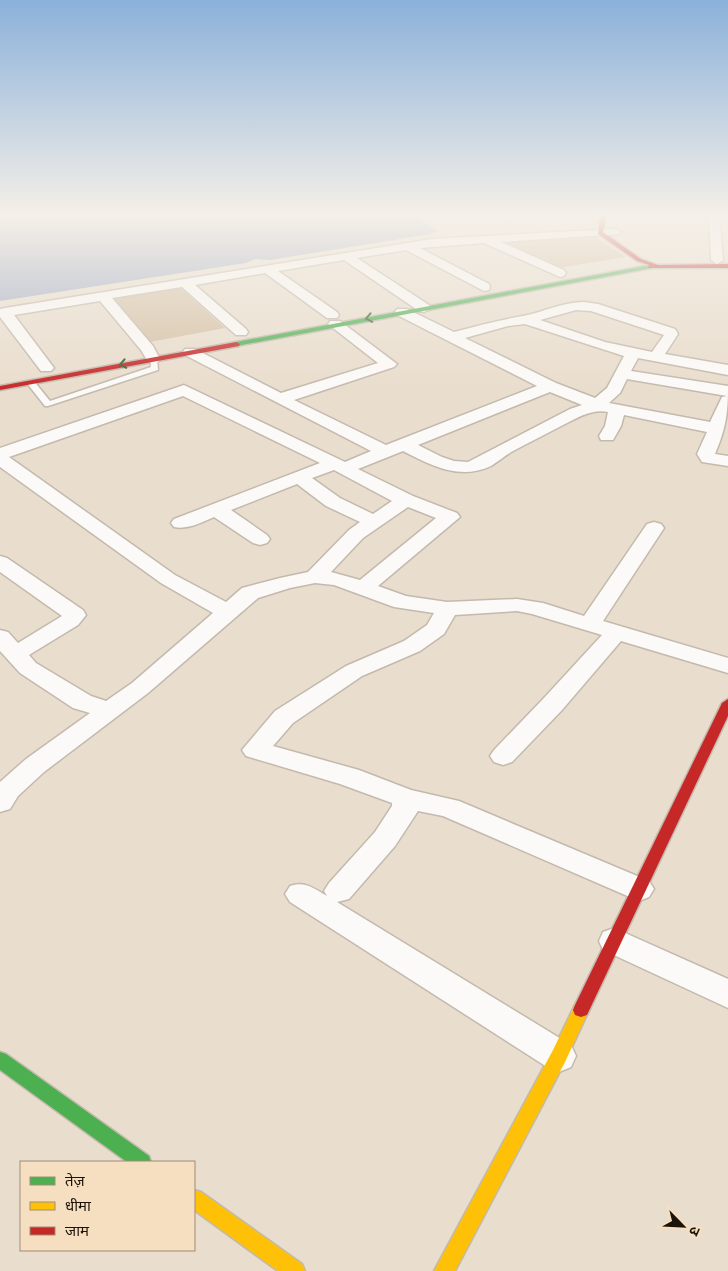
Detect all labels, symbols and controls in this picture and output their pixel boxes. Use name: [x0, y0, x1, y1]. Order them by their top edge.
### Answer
one-way arrow: [365, 312, 373, 323]
one-way arrow: [119, 359, 128, 369]
legend: [20, 1161, 195, 1251]
text: तेज़: [65, 1172, 86, 1189]
text: धीमा: [65, 1197, 92, 1214]
north arrow: [658, 1201, 708, 1251]
text: जाम: [65, 1222, 90, 1239]
text: उ: [686, 1224, 704, 1239]

